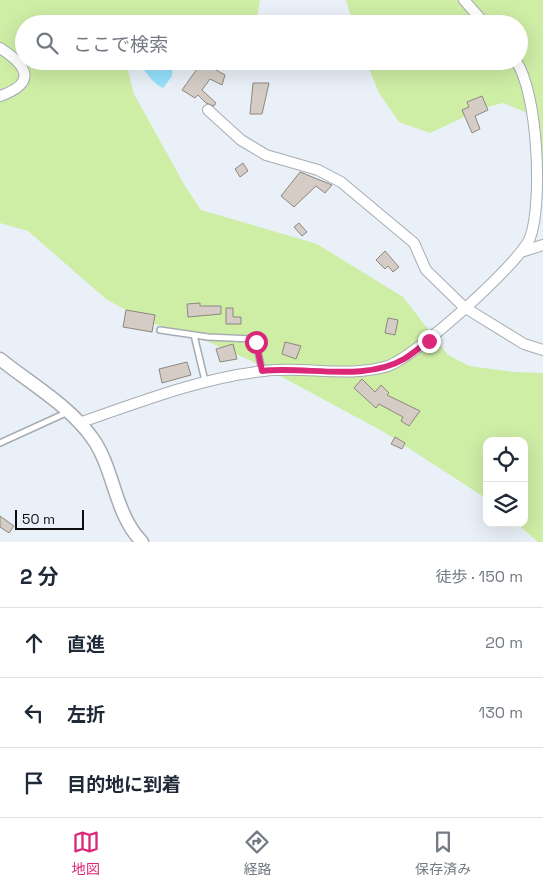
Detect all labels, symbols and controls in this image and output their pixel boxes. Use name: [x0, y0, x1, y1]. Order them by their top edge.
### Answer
search box: [15, 15, 528, 70]
icon: search: [33, 29, 61, 57]
text: ここで検索: [73, 32, 168, 57]
route end: [418, 330, 441, 353]
route start: [245, 331, 268, 354]
map controls: [483, 437, 528, 527]
button: locate: [483, 437, 528, 482]
button: layers: [483, 482, 528, 527]
scale bar: [15, 507, 84, 530]
text: 50 m: [22, 510, 55, 528]
text: 2 分: [20, 563, 59, 590]
text: 徒歩 · 150 m: [435, 566, 523, 587]
icon: ahead: [20, 629, 48, 657]
text: 直進: [67, 632, 105, 657]
text: 20 m: [485, 632, 523, 653]
icon: left: [20, 699, 48, 727]
text: 左折: [67, 702, 105, 727]
text: 130 m: [479, 702, 523, 723]
icon: arrive: [20, 769, 48, 797]
text: 目的地に到着: [67, 772, 181, 797]
tab: 地図: [72, 828, 100, 878]
tab: 経路: [243, 828, 271, 878]
tab: 保存済み: [415, 828, 471, 878]

